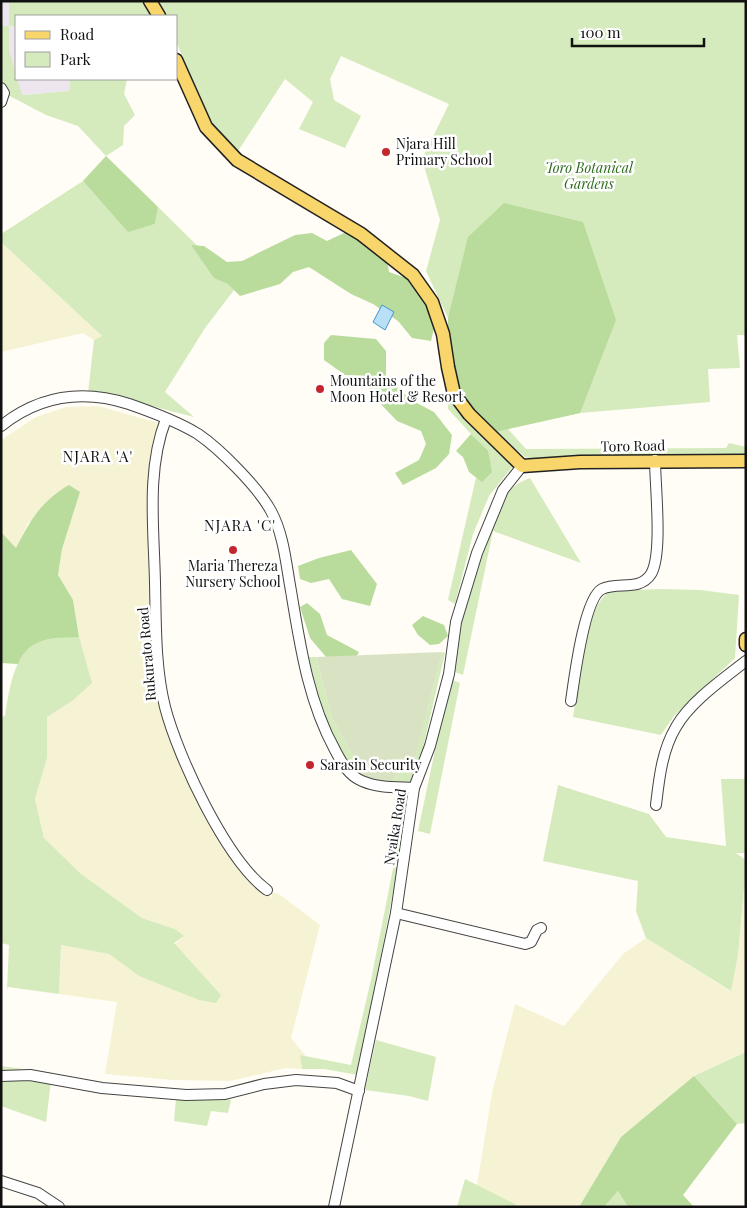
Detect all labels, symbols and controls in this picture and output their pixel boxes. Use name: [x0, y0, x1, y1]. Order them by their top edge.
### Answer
legend: [15, 15, 178, 80]
scale bar: [572, 15, 704, 47]
text: 100 m: [580, 22, 621, 42]
text: Road: [60, 24, 94, 44]
text: Park: [60, 49, 92, 69]
place label: Njara Hill Primary School: [396, 134, 492, 169]
marker: Njara Hill Primary School: [380, 146, 392, 158]
park label: Toro Botanical Gardens: [545, 158, 634, 193]
place label: Mountains of the Moon Hotel & Resort: [330, 371, 464, 406]
marker: Mountains of the Moon Hotel & Resort: [314, 383, 326, 395]
street label: Toro Road: [600, 435, 666, 456]
district label: NJARA 'A': [63, 446, 133, 466]
district label: NJARA 'C': [204, 515, 276, 535]
marker: Maria Thereza Nursery School: [227, 544, 239, 556]
place label: Maria Thereza Nursery School: [185, 556, 281, 591]
street label: Rukurato Road: [133, 606, 160, 702]
place label: Sarasin Security: [320, 755, 422, 774]
marker: Sarasin Security: [304, 759, 316, 771]
street label: Nyaika Road: [379, 787, 410, 867]

